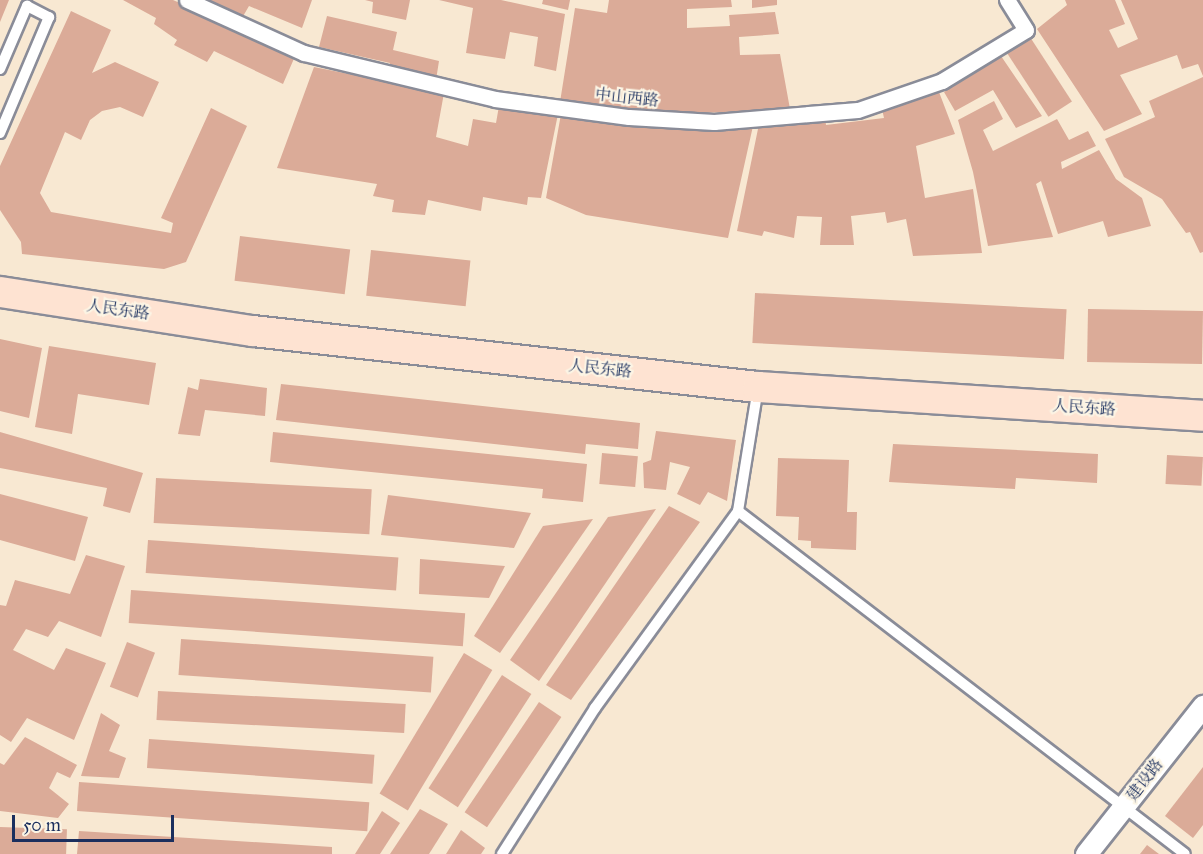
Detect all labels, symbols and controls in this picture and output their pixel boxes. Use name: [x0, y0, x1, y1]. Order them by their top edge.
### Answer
street label: 中山西路: [594, 85, 660, 111]
street label: 人民东路: [85, 296, 151, 324]
street label: 人民东路: [567, 356, 633, 382]
street label: 人民东路: [1051, 396, 1117, 420]
street label: 建设路: [1123, 755, 1167, 805]
scale bar: [15, 803, 177, 841]
text: 50 m: [23, 814, 61, 836]

